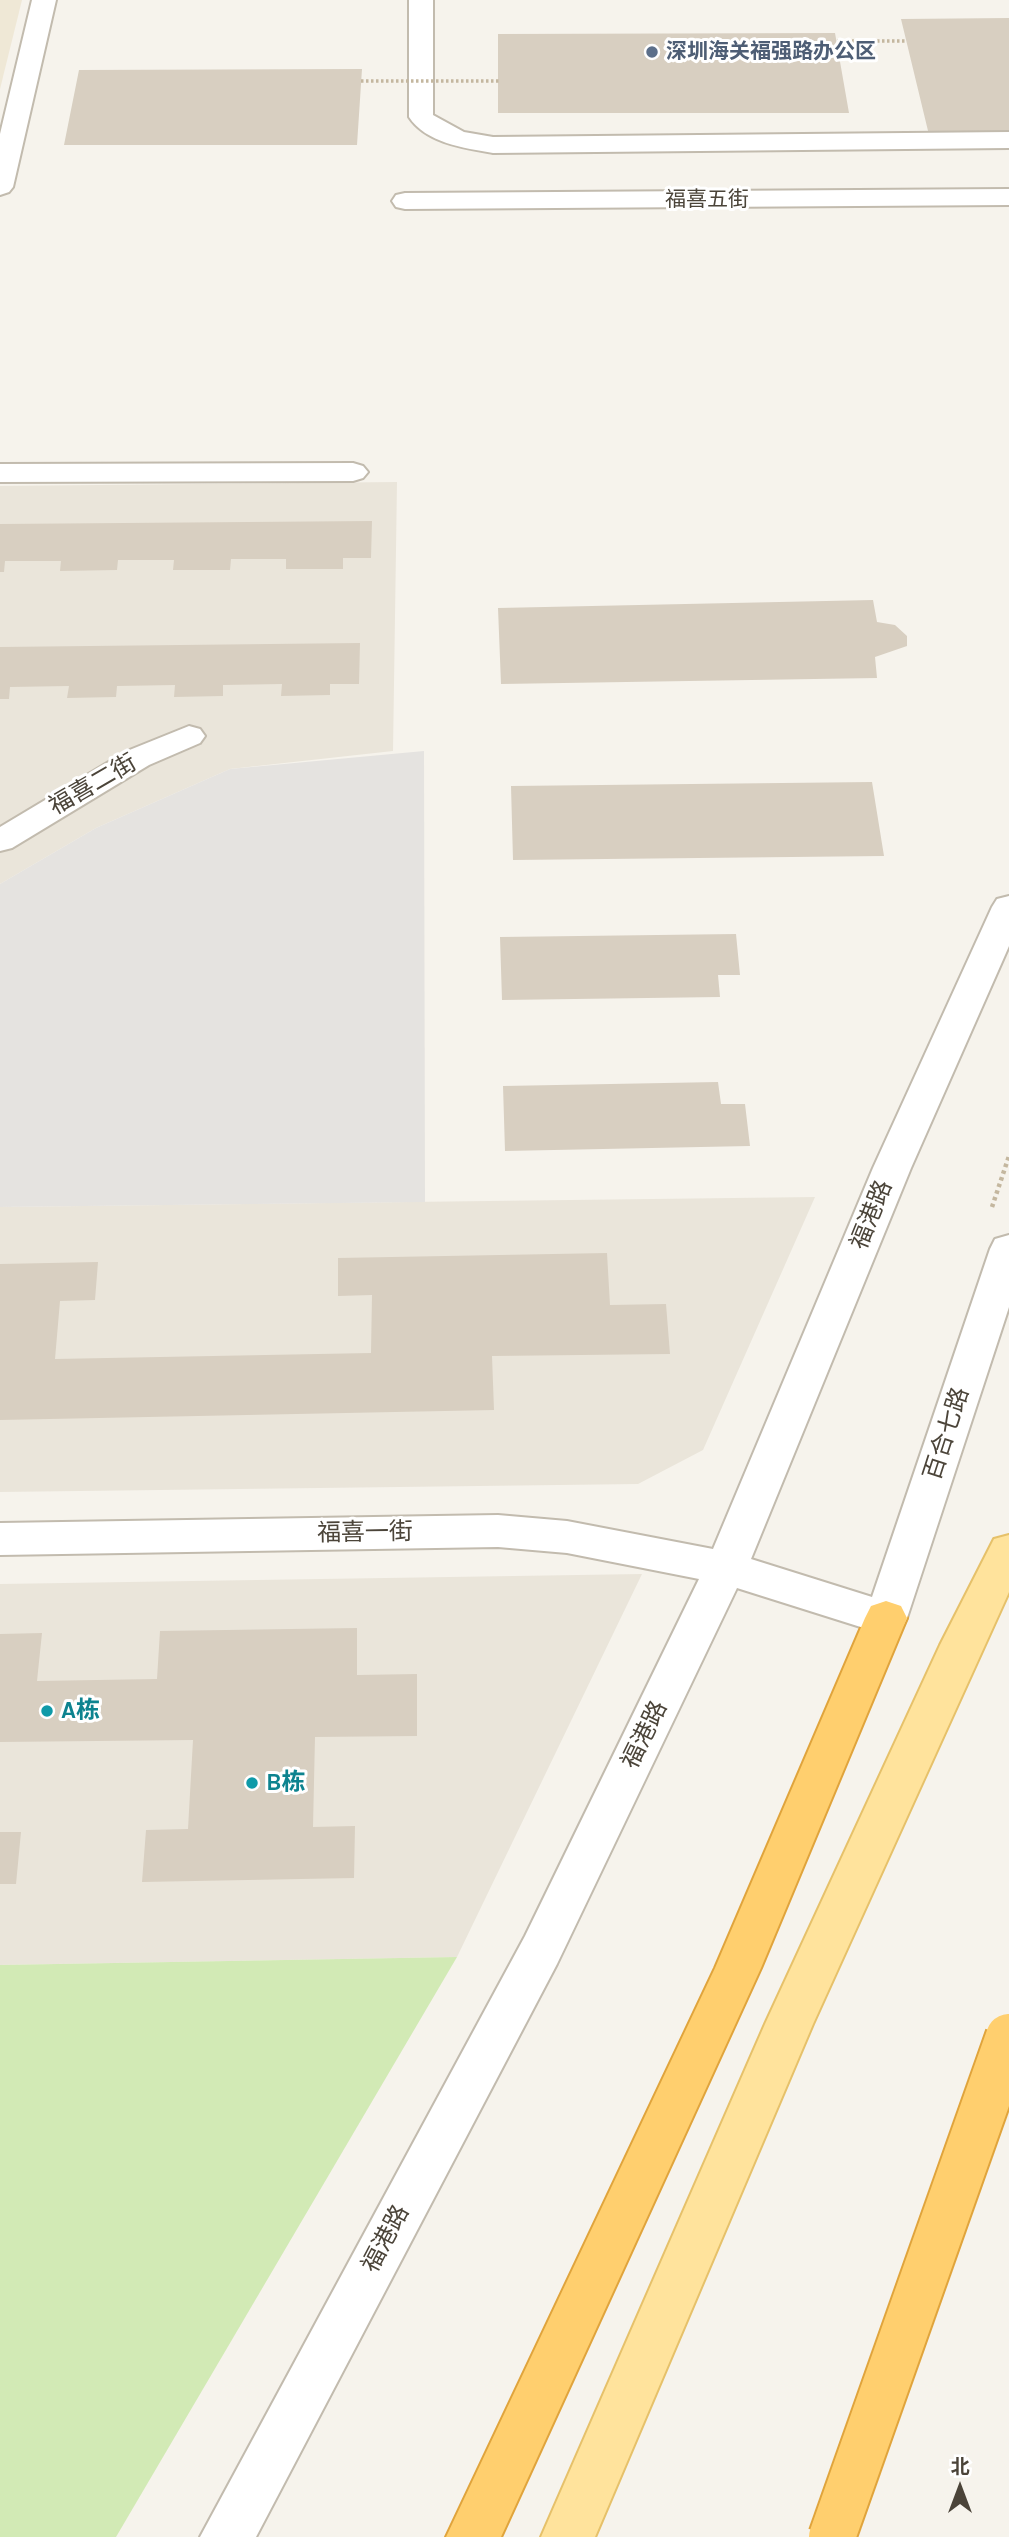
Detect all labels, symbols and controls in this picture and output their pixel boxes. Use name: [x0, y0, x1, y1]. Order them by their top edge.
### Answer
place label: 深圳海关福强路办公区: [666, 39, 876, 65]
marker: 深圳海关福强路办公区: [644, 44, 660, 60]
street label: 福喜五街: [665, 187, 749, 213]
street label: 福喜二街: [44, 749, 142, 821]
street label: 福港路: [845, 1176, 899, 1254]
street label: 百合七路: [918, 1384, 976, 1484]
street label: 福喜一街: [317, 1518, 413, 1548]
street label: 福港路: [616, 1696, 674, 1774]
place label: A栋: [61, 1697, 100, 1725]
marker: A栋: [39, 1703, 55, 1719]
place label: B栋: [266, 1769, 306, 1797]
marker: B栋: [244, 1775, 260, 1791]
street label: 福港路: [356, 2200, 416, 2278]
north arrow: [925, 2453, 995, 2523]
text: 北: [950, 2456, 970, 2478]

